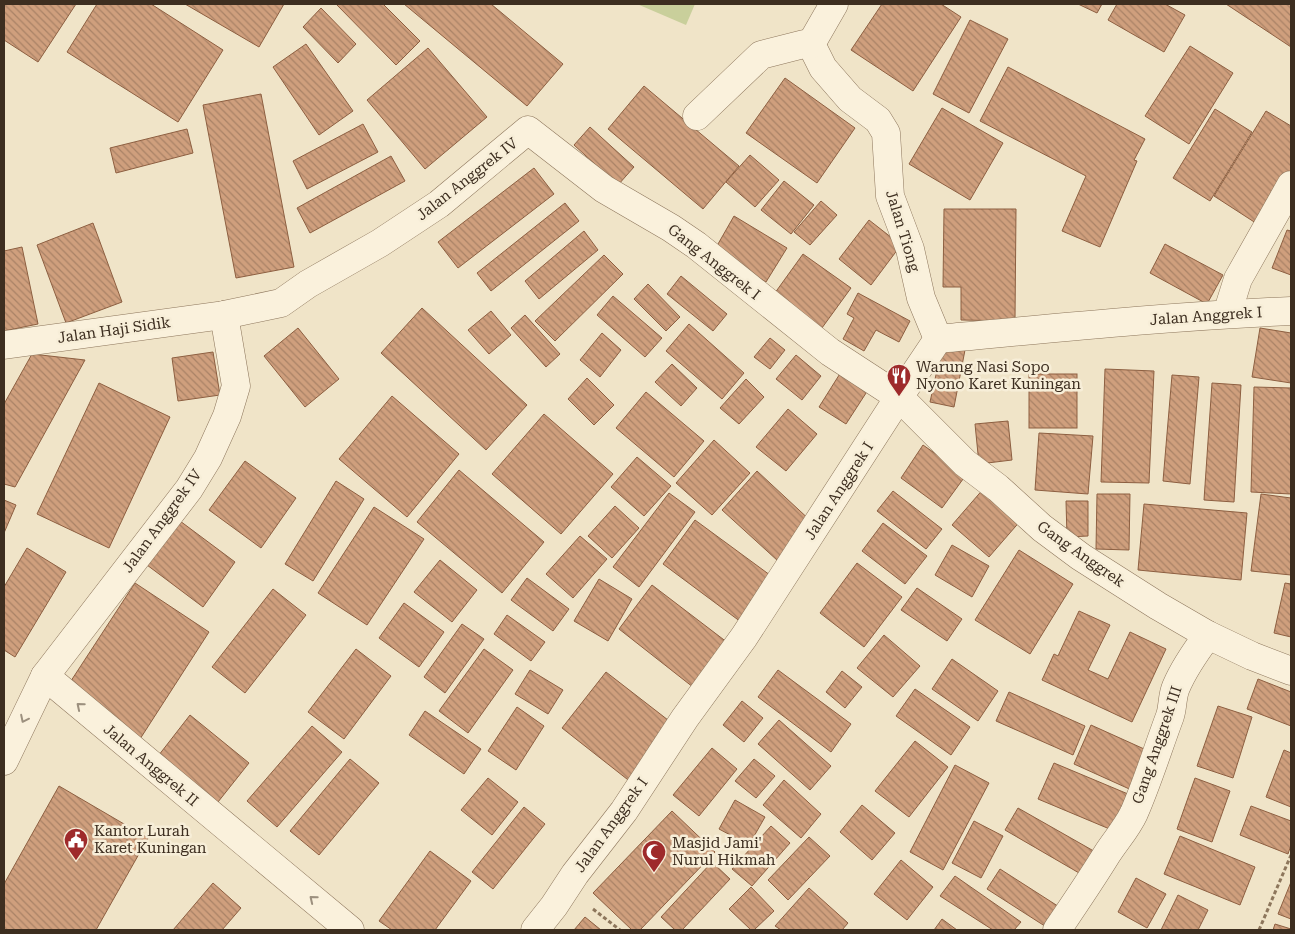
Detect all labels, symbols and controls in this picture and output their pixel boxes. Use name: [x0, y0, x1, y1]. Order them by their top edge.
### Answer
street label: Jalan Anggrek IV: [413, 134, 522, 224]
street label: Jalan Tiong: [882, 188, 924, 275]
street label: Gang Anggrek I: [664, 220, 764, 304]
street label: Jalan Anggrek I: [1149, 303, 1263, 329]
street label: Jalan Haji Sidik: [56, 313, 172, 347]
place label: Warung Nasi Sopo Nyono Karet Kuningan: [916, 358, 1081, 393]
restaurant icon: Warung Nasi Sopo Nyono Karet Kuningan: [886, 363, 912, 397]
street label: Jalan Anggrek I: [801, 439, 877, 543]
street label: Jalan Anggrek IV: [118, 465, 206, 576]
street label: Gang Anggrek: [1034, 517, 1129, 591]
street label: Gang Anggrek III: [1128, 684, 1186, 806]
one-way arrow: [77, 702, 86, 711]
one-way arrow: [20, 713, 30, 722]
street label: Jalan Anggrek II: [100, 720, 202, 810]
street label: Jalan Anggrek I: [571, 774, 651, 876]
place label: Kantor Lurah Karet Kuningan: [94, 822, 207, 857]
public building icon: Kantor Lurah Karet Kuningan: [63, 827, 89, 861]
place label: Masjid Jami' Nurul Hikmah: [672, 834, 776, 869]
mosque icon: Masjid Jami' Nurul Hikmah: [641, 839, 667, 873]
one-way arrow: [310, 897, 319, 905]

